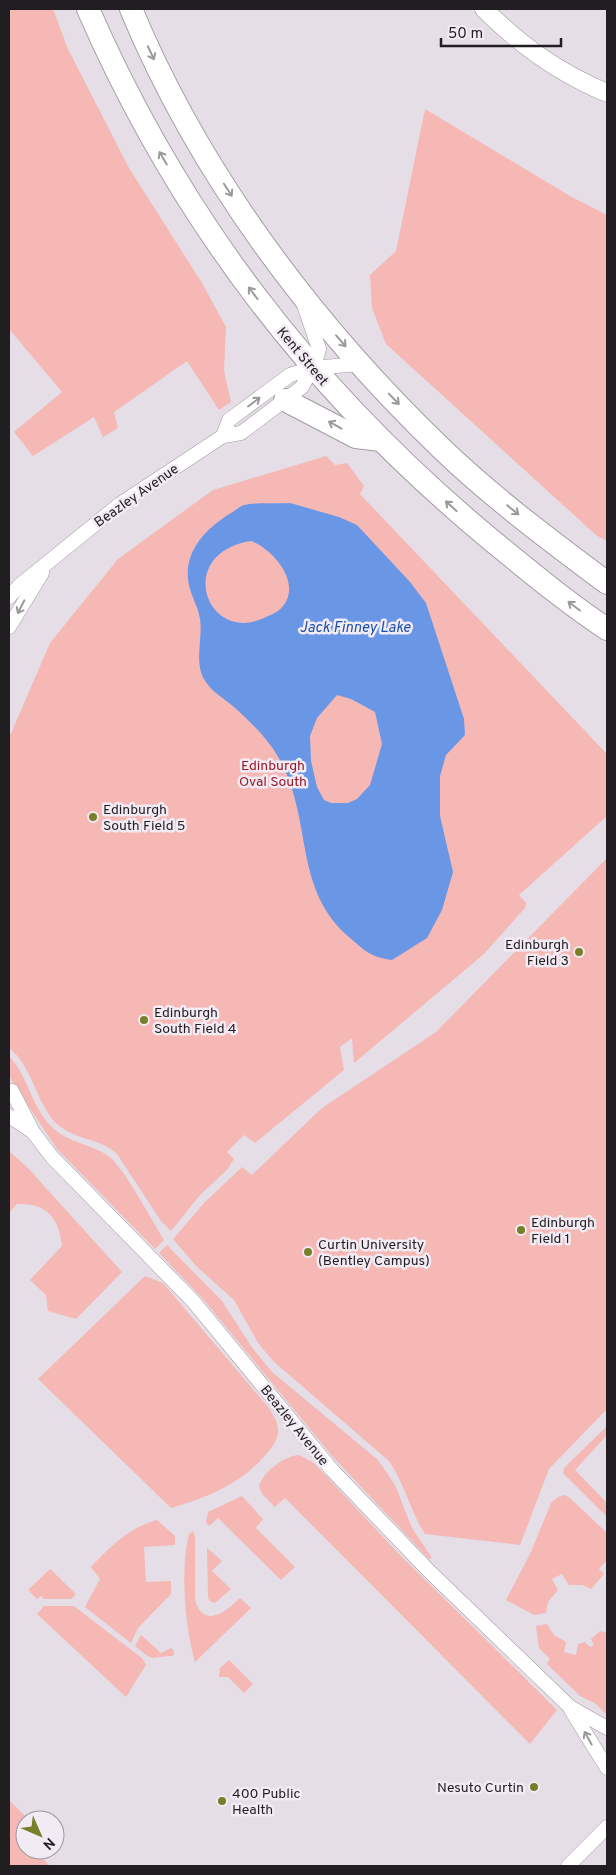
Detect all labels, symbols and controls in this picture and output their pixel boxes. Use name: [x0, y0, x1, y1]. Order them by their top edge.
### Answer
scale bar: [441, 15, 561, 47]
text: 50 m: [448, 25, 483, 44]
one-way arrow: [147, 45, 156, 60]
one-way arrow: [158, 152, 168, 166]
one-way arrow: [223, 183, 234, 197]
one-way arrow: [248, 287, 259, 300]
street label: Kent Street: [272, 324, 331, 390]
one-way arrow: [335, 335, 346, 348]
one-way arrow: [388, 393, 400, 406]
one-way arrow: [247, 396, 260, 407]
one-way arrow: [328, 420, 343, 430]
street label: Beazley Avenue: [91, 461, 182, 532]
one-way arrow: [444, 500, 457, 512]
one-way arrow: [506, 505, 519, 516]
one-way arrow: [16, 599, 25, 614]
one-way arrow: [568, 600, 581, 611]
water label: Jack Finney Lake: [299, 619, 411, 638]
park label: Edinburgh Oval South: [239, 758, 307, 791]
place label: Edinburgh South Field 5: [103, 802, 186, 835]
marker: Edinburgh South Field 5: [87, 811, 99, 823]
place label: Edinburgh Field 3: [505, 937, 569, 970]
marker: Edinburgh Field 3: [573, 946, 585, 958]
place label: Edinburgh South Field 4: [154, 1005, 237, 1038]
marker: Edinburgh South Field 4: [138, 1014, 150, 1026]
place label: Edinburgh Field 1: [531, 1215, 595, 1248]
marker: Edinburgh Field 1: [515, 1224, 527, 1236]
place label: Curtin University (Bentley Campus): [318, 1237, 430, 1270]
marker: Curtin University (Bentley Campus): [302, 1246, 314, 1258]
street label: Beazley Avenue: [256, 1382, 332, 1470]
one-way arrow: [583, 1731, 592, 1746]
place label: Nesuto Curtin: [437, 1780, 524, 1797]
marker: Nesuto Curtin: [528, 1781, 540, 1793]
place label: 400 Public Health: [232, 1786, 300, 1819]
marker: 400 Public Health: [216, 1795, 228, 1807]
north arrow: [15, 1810, 65, 1860]
text: N: [39, 1834, 58, 1853]

